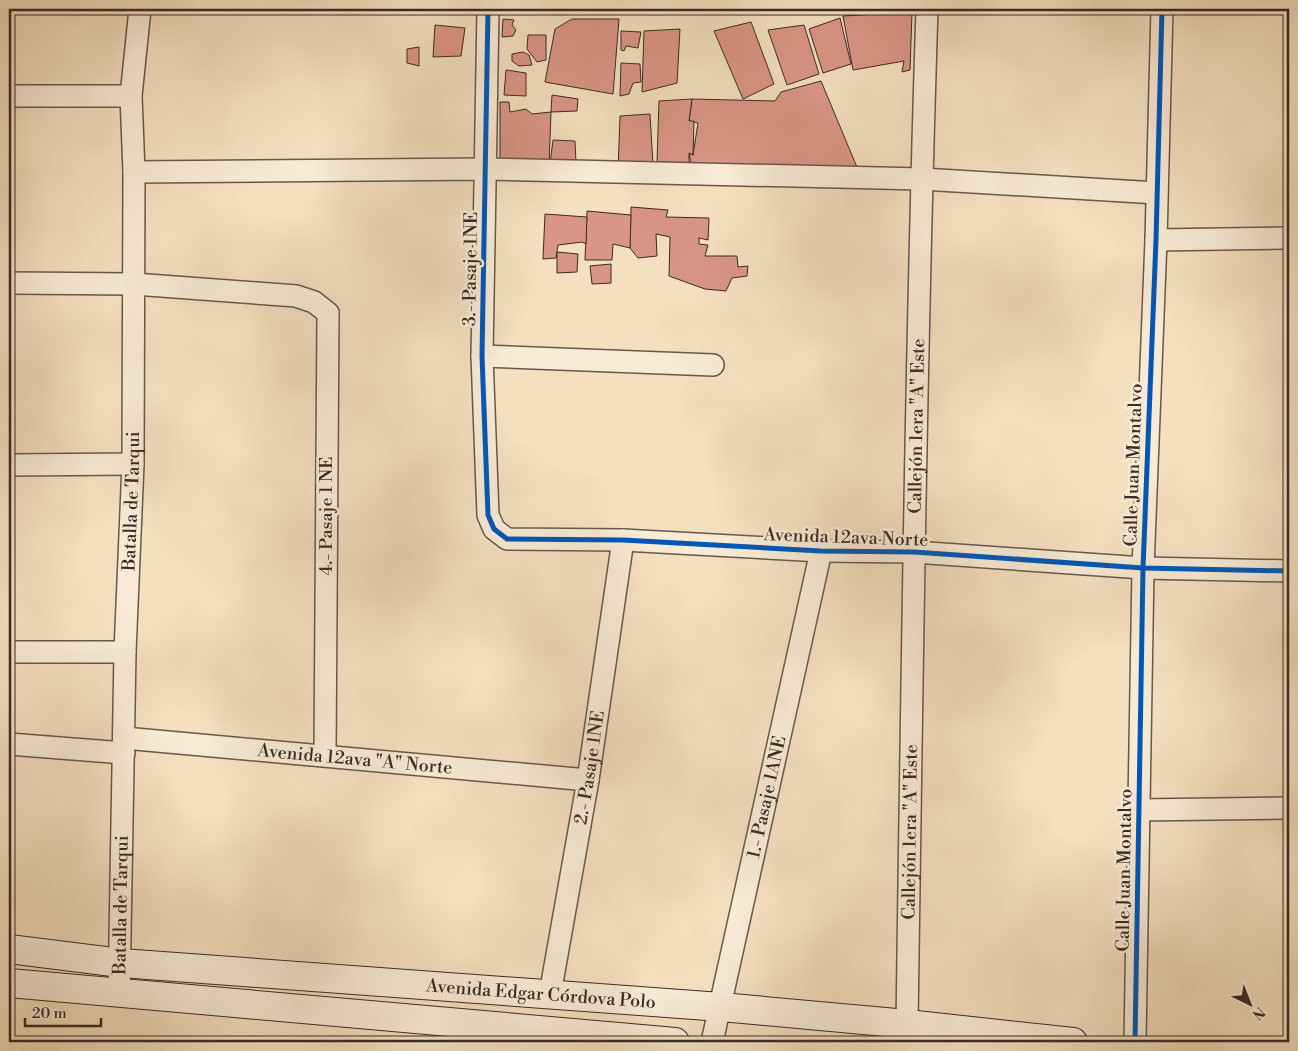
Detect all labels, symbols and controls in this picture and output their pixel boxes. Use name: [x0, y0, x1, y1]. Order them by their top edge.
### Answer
street label: 3.- Pasaje 1NE: [458, 212, 483, 326]
street label: Callejón 1era "A" Este: [904, 338, 930, 514]
street label: Calle Juan Montalvo: [1119, 383, 1148, 547]
street label: Batalla de Tarqui: [117, 431, 145, 573]
street label: 4.- Pasaje 1 NE: [315, 457, 338, 575]
street label: Avenida 12ava Norte: [762, 523, 929, 552]
street label: 2.- Pasaje 1NE: [569, 709, 610, 826]
street label: 1.- Pasaje 1ANE: [742, 734, 792, 861]
street label: Avenida 12ava "A" Norte: [256, 739, 453, 780]
street label: Callejón 1era "A" Este: [898, 744, 923, 920]
street label: Calle Juan Montalvo: [1112, 788, 1137, 952]
street label: Batalla de Tarqui: [108, 835, 134, 976]
street label: Avenida Edgar Córdova Polo: [424, 974, 657, 1014]
north arrow: [1226, 978, 1276, 1028]
scale bar: [25, 996, 101, 1028]
text: N: [1248, 1002, 1268, 1023]
text: 20 m: [32, 1004, 67, 1023]

